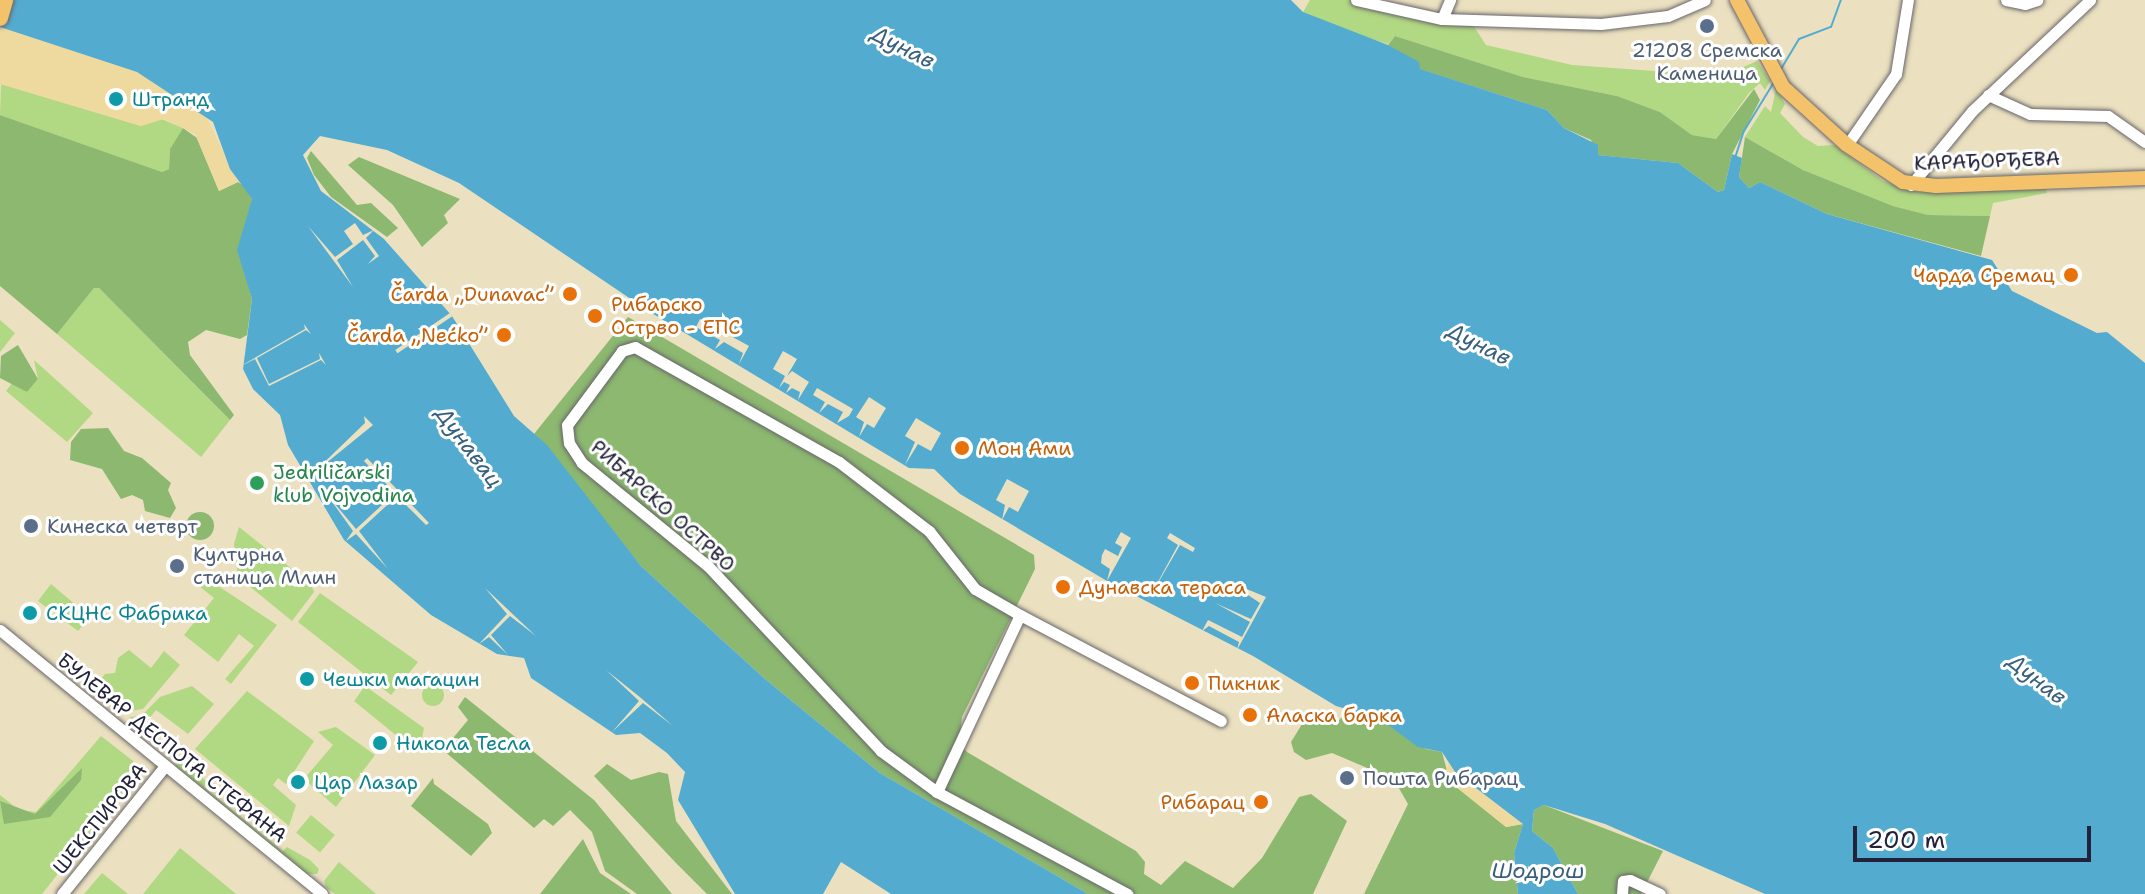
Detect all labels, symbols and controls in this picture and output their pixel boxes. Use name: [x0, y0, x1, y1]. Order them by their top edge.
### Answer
marker: 21208 Сремска Каменица: [1698, 17, 1716, 35]
water label: Дунав: [867, 20, 939, 74]
place label: 21208 Сремска Каменица: [1632, 38, 1782, 85]
place label: Штранд: [132, 87, 209, 111]
marker: Штранд: [107, 90, 125, 108]
street label: КАРАЂОРЂЕВА: [1914, 146, 2060, 176]
place label: Чарда Сремац: [1913, 263, 2055, 287]
marker: Чарда Сремац: [2062, 266, 2080, 284]
place label: Čarda „Dunavac”: [390, 282, 554, 306]
marker: Čarda „Dunavac”: [561, 285, 579, 303]
place label: Рибарско Острво - ЕПС: [611, 292, 741, 339]
marker: Рибарско Острво - ЕПС: [586, 307, 604, 325]
water label: Дунав: [1443, 317, 1515, 371]
place label: Čarda „Nećko”: [347, 323, 488, 347]
marker: Čarda „Nećko”: [495, 326, 513, 344]
water label: Дунавац: [430, 401, 508, 493]
street label: РИБАРСКО ОСТРВО: [586, 435, 740, 577]
place label: Мон Ами: [978, 436, 1071, 460]
marker: Мон Ами: [953, 439, 971, 457]
place label: Jedriličarski klub Vojvodina: [273, 460, 414, 507]
marker: Jedriličarski klub Vojvodina: [248, 474, 266, 492]
place label: Кинеска четврт: [47, 514, 198, 538]
marker: Кинеска четврт: [22, 517, 40, 535]
place label: Културна станица Млин: [193, 542, 336, 589]
marker: Културна станица Млин: [168, 557, 186, 575]
place label: Дунавска тераса: [1079, 575, 1246, 599]
marker: Дунавска тераса: [1054, 578, 1072, 596]
place label: СКЦНС Фабрика: [46, 601, 207, 625]
marker: СКЦНС Фабрика: [21, 604, 39, 622]
street label: БУЛЕВАР ДЕСПОТА СТЕФАНА: [52, 648, 292, 848]
water label: Дунав: [2002, 648, 2072, 710]
place label: Чешки магацин: [323, 667, 479, 691]
marker: Чешки магацин: [298, 670, 316, 688]
place label: Пикник: [1208, 671, 1280, 695]
marker: Пикник: [1183, 674, 1201, 692]
place label: Аласка барка: [1266, 703, 1402, 727]
marker: Аласка барка: [1241, 706, 1259, 724]
place label: Никола Тесла: [396, 731, 531, 755]
marker: Никола Тесла: [371, 734, 389, 752]
street label: ШЕКСПИРОВА: [48, 759, 152, 879]
place label: Пошта Рибарац: [1363, 766, 1518, 790]
marker: Пошта Рибарац: [1338, 769, 1356, 787]
place label: Цар Лазар: [314, 770, 418, 794]
marker: Цар Лазар: [289, 773, 307, 791]
place label: Рибарац: [1160, 790, 1245, 814]
marker: Рибарац: [1252, 793, 1270, 811]
scale bar: [1857, 810, 2095, 860]
text: 200 m: [1867, 824, 1945, 856]
water label: Шодрош: [1492, 858, 1584, 884]

